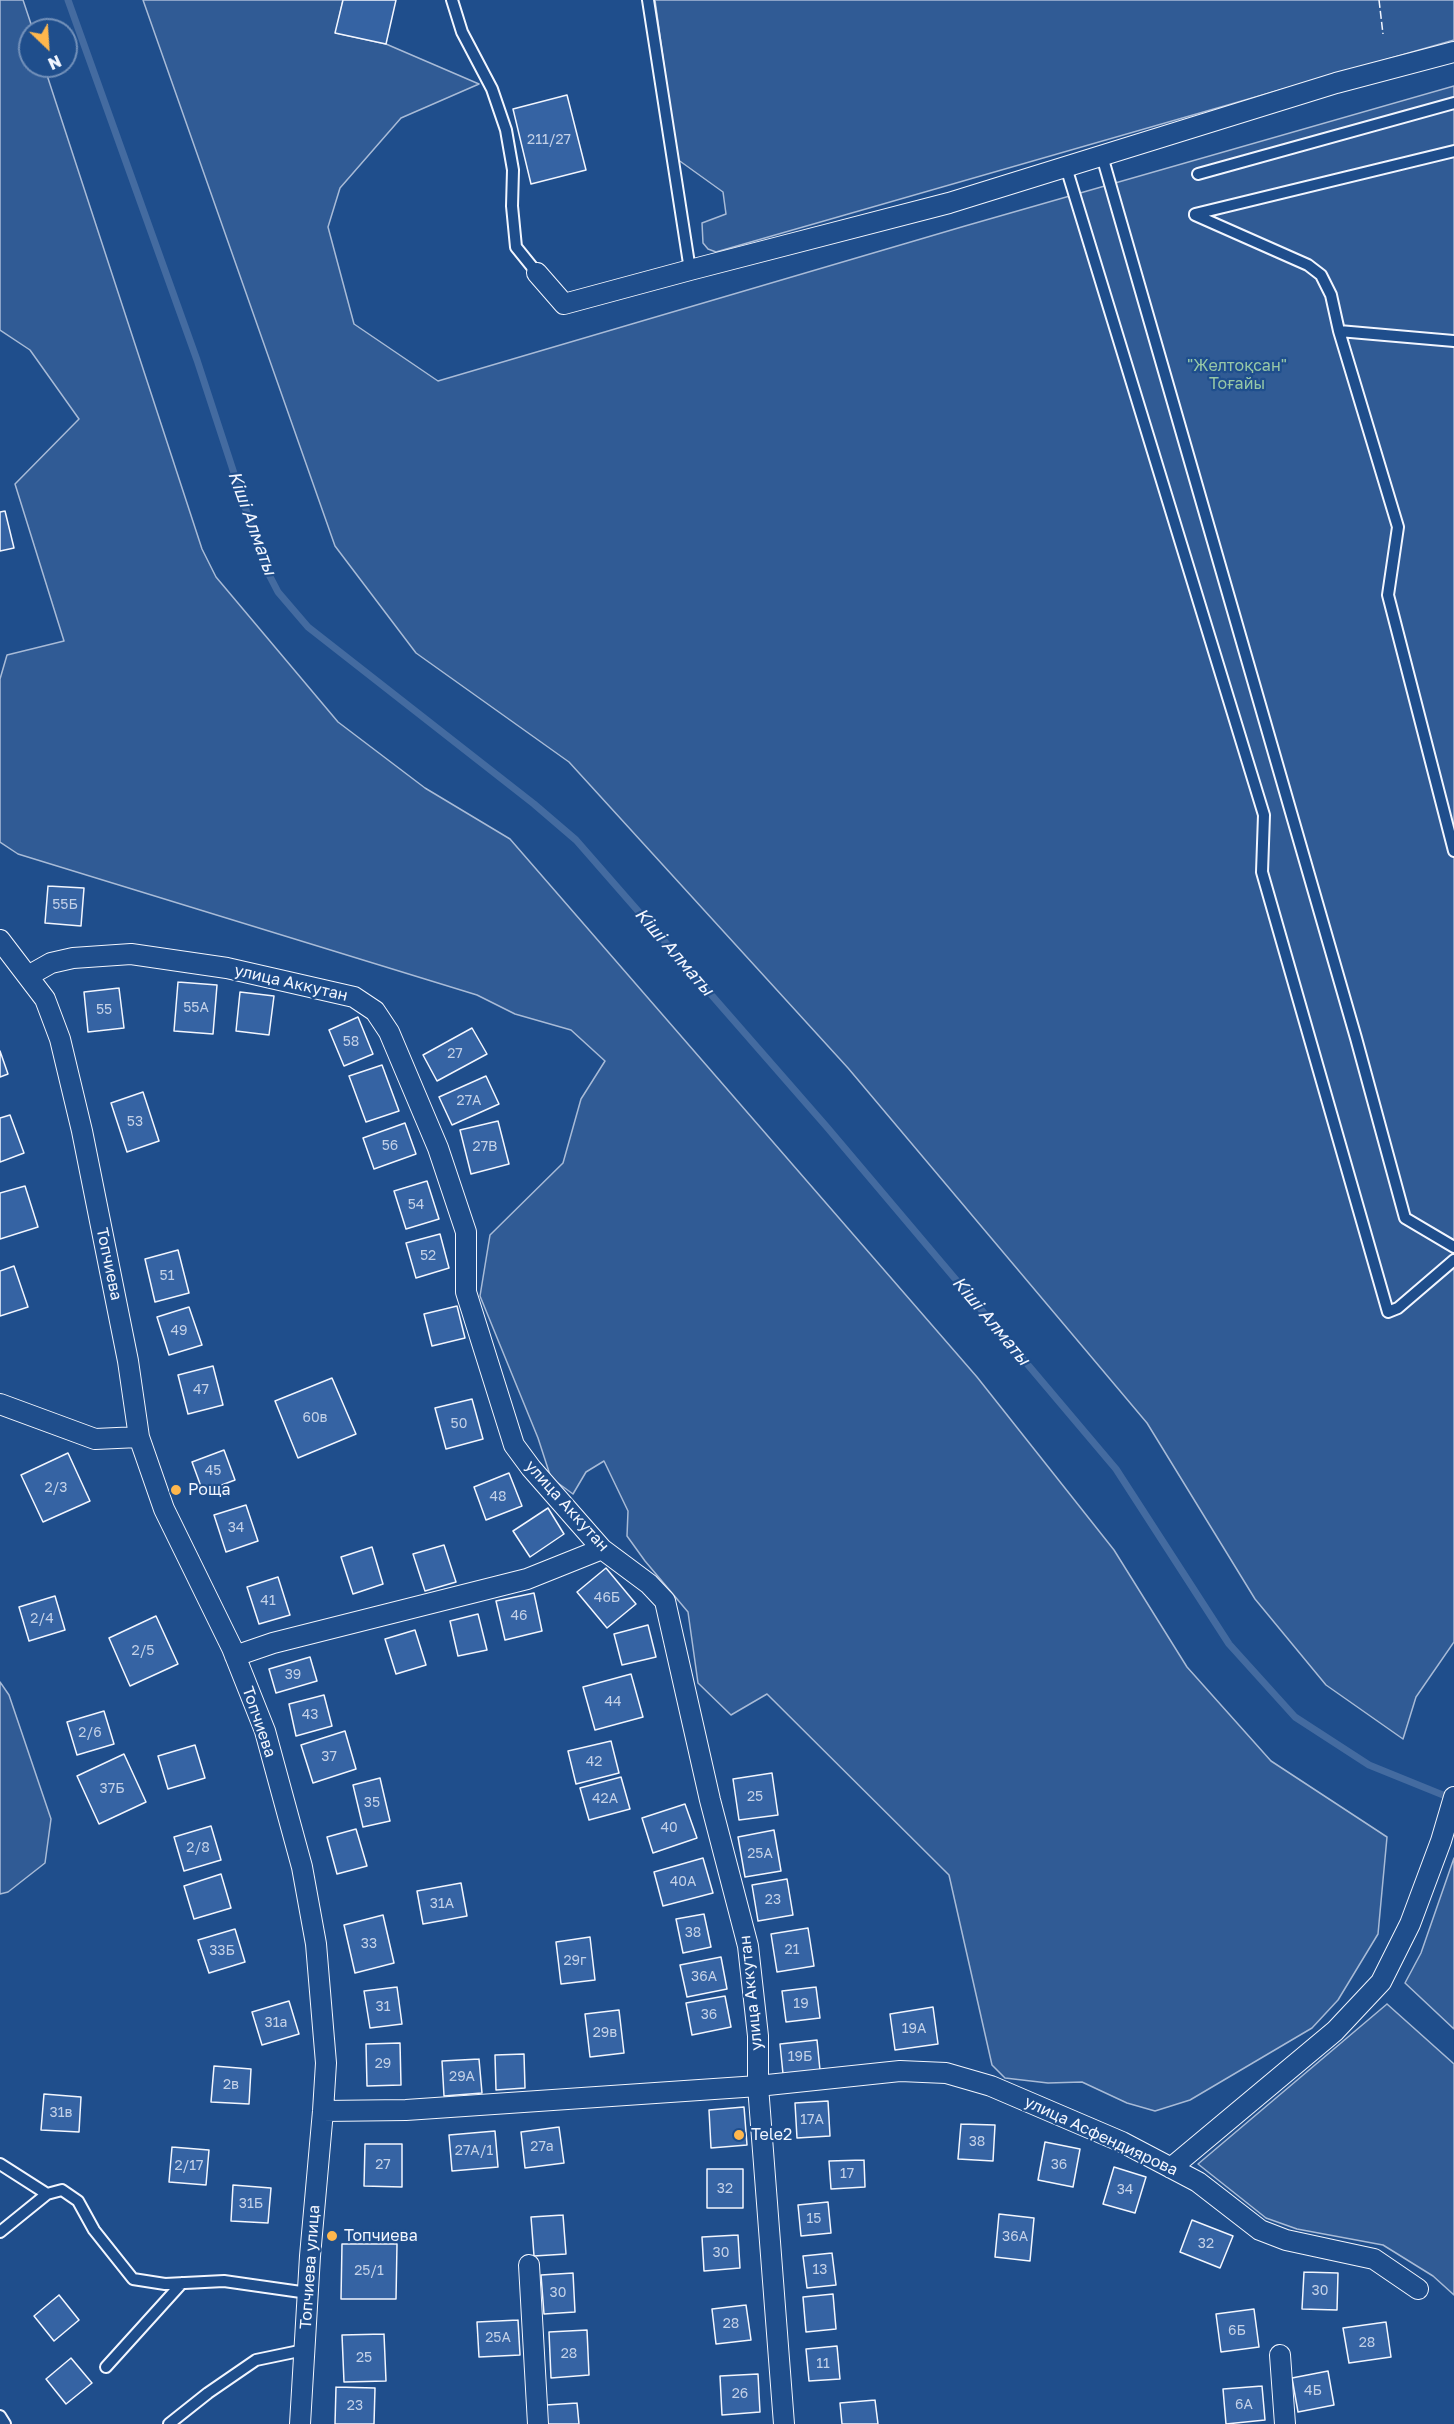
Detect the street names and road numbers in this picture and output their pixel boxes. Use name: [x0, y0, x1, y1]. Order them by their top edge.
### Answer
street label: улица Аккутан: [232, 961, 350, 1005]
street label: Топчиева: [92, 1226, 126, 1302]
street label: улица Аккутан: [521, 1457, 613, 1555]
street label: Топчиева: [238, 1684, 280, 1760]
street label: улица Аккутан: [735, 1934, 767, 2052]
street label: улица Асфендиярова: [1021, 2092, 1181, 2180]
street label: Топчиева улица: [296, 2204, 324, 2330]

